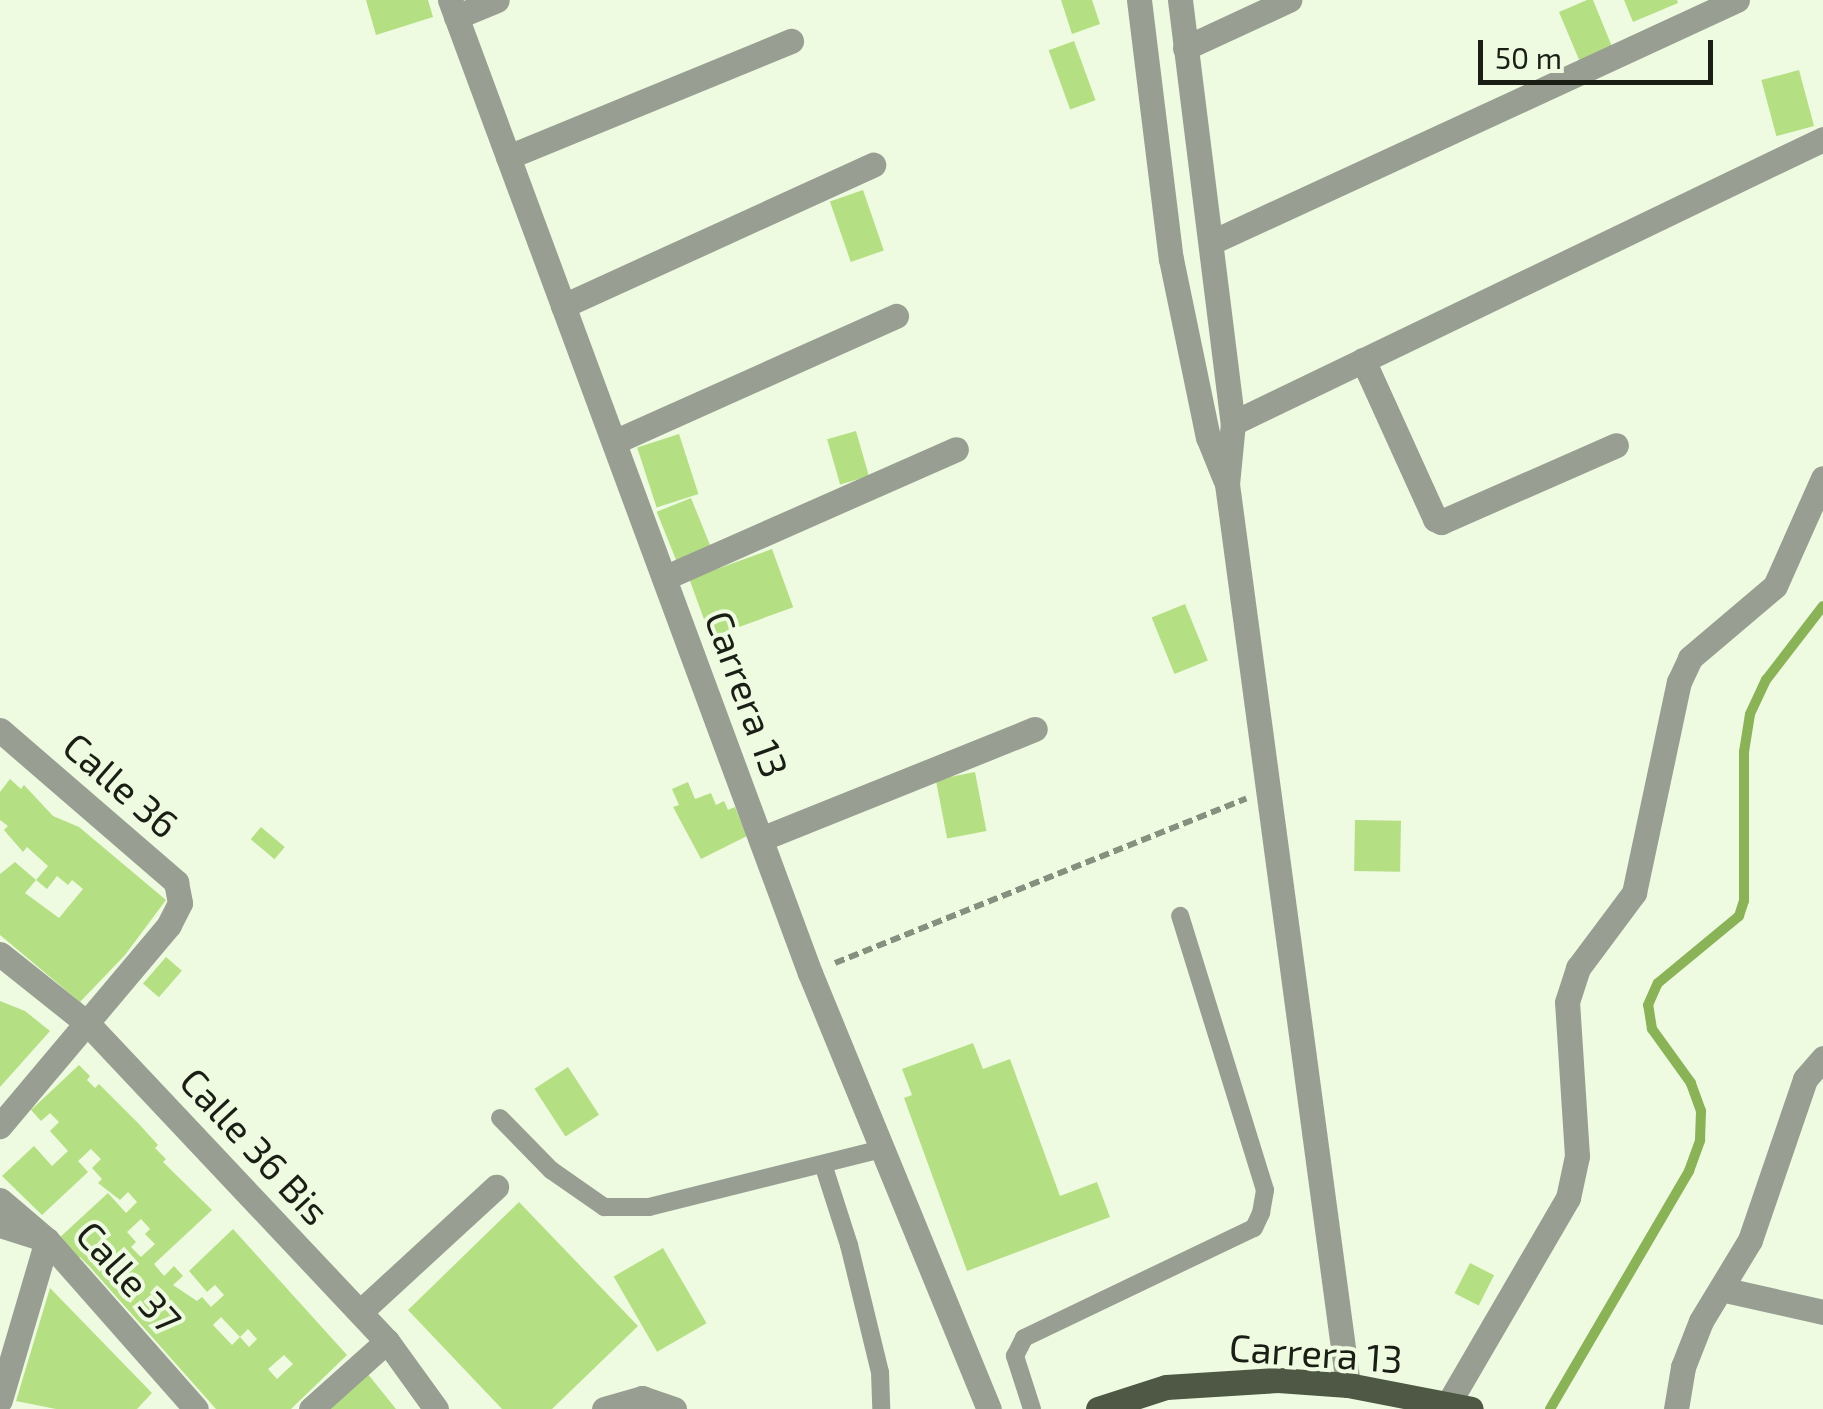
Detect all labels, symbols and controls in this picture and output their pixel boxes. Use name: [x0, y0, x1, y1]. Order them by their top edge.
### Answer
scale bar: [1483, 20, 1718, 82]
text: 50 m: [1495, 39, 1562, 75]
street label: Carrera 13: [696, 605, 798, 783]
street label: Calle 36: [54, 723, 188, 847]
street label: Calle 36 Bis: [171, 1058, 339, 1234]
street label: Calle 37: [67, 1212, 191, 1342]
street label: Carrera 13: [1228, 1324, 1404, 1382]

